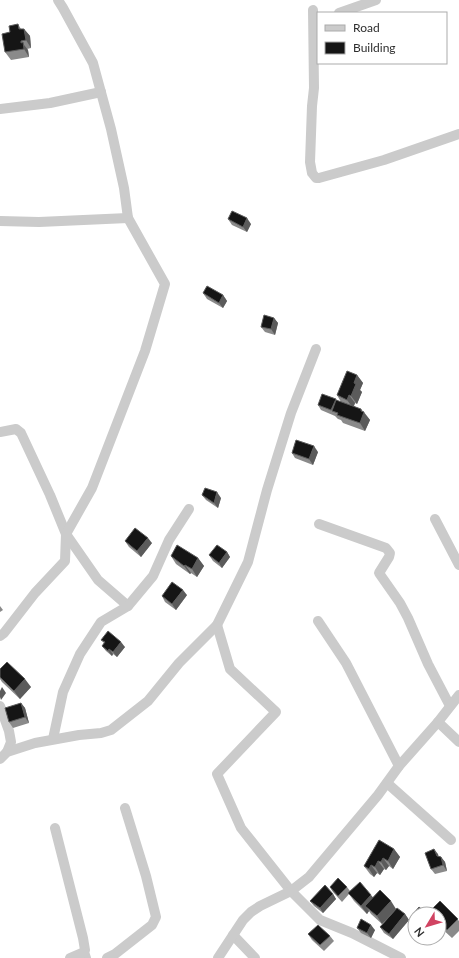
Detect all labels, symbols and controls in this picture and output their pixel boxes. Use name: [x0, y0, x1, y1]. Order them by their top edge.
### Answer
legend: [317, 12, 447, 64]
text: Road: [353, 20, 380, 35]
text: Building: [353, 40, 396, 55]
north arrow: [407, 906, 447, 946]
text: N: [411, 925, 426, 940]

